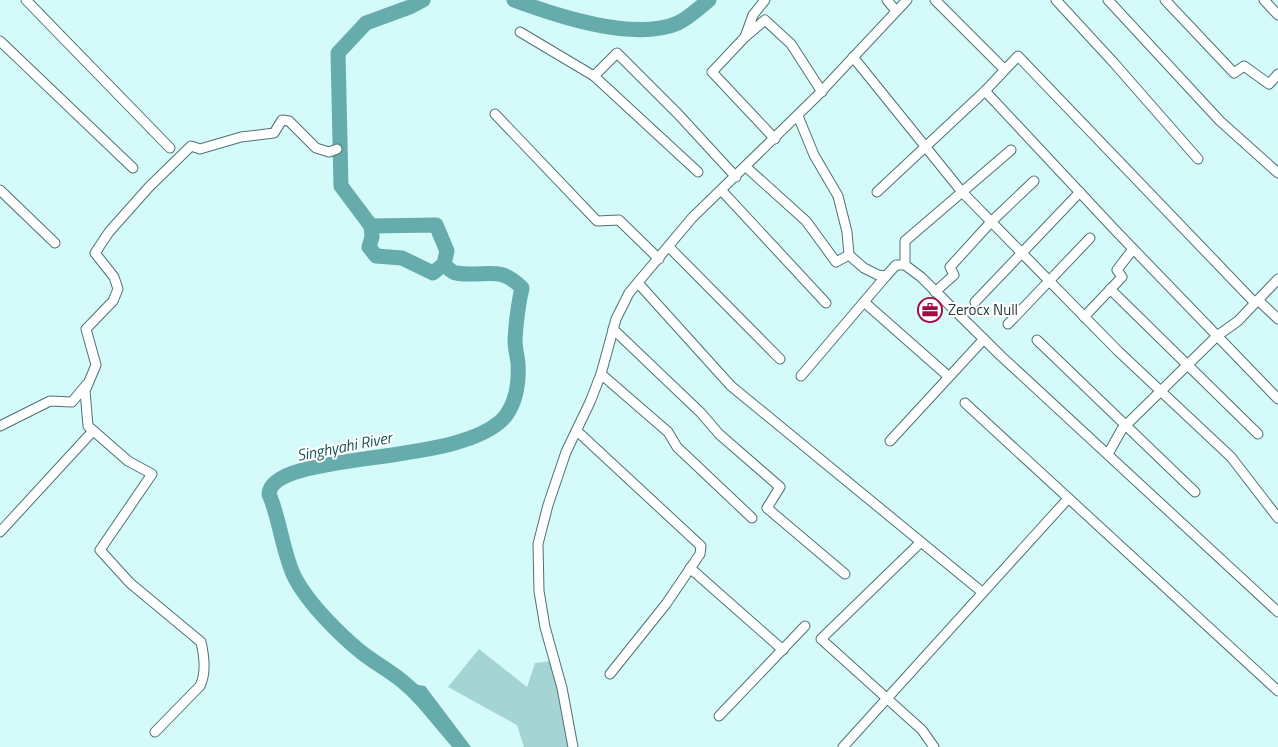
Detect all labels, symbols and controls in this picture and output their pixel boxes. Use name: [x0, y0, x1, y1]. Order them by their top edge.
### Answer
office icon: Zerocx Null: [917, 297, 943, 323]
place label: Zerocx Null: [948, 298, 1018, 321]
water label: Singhyahi River: [294, 425, 395, 467]

